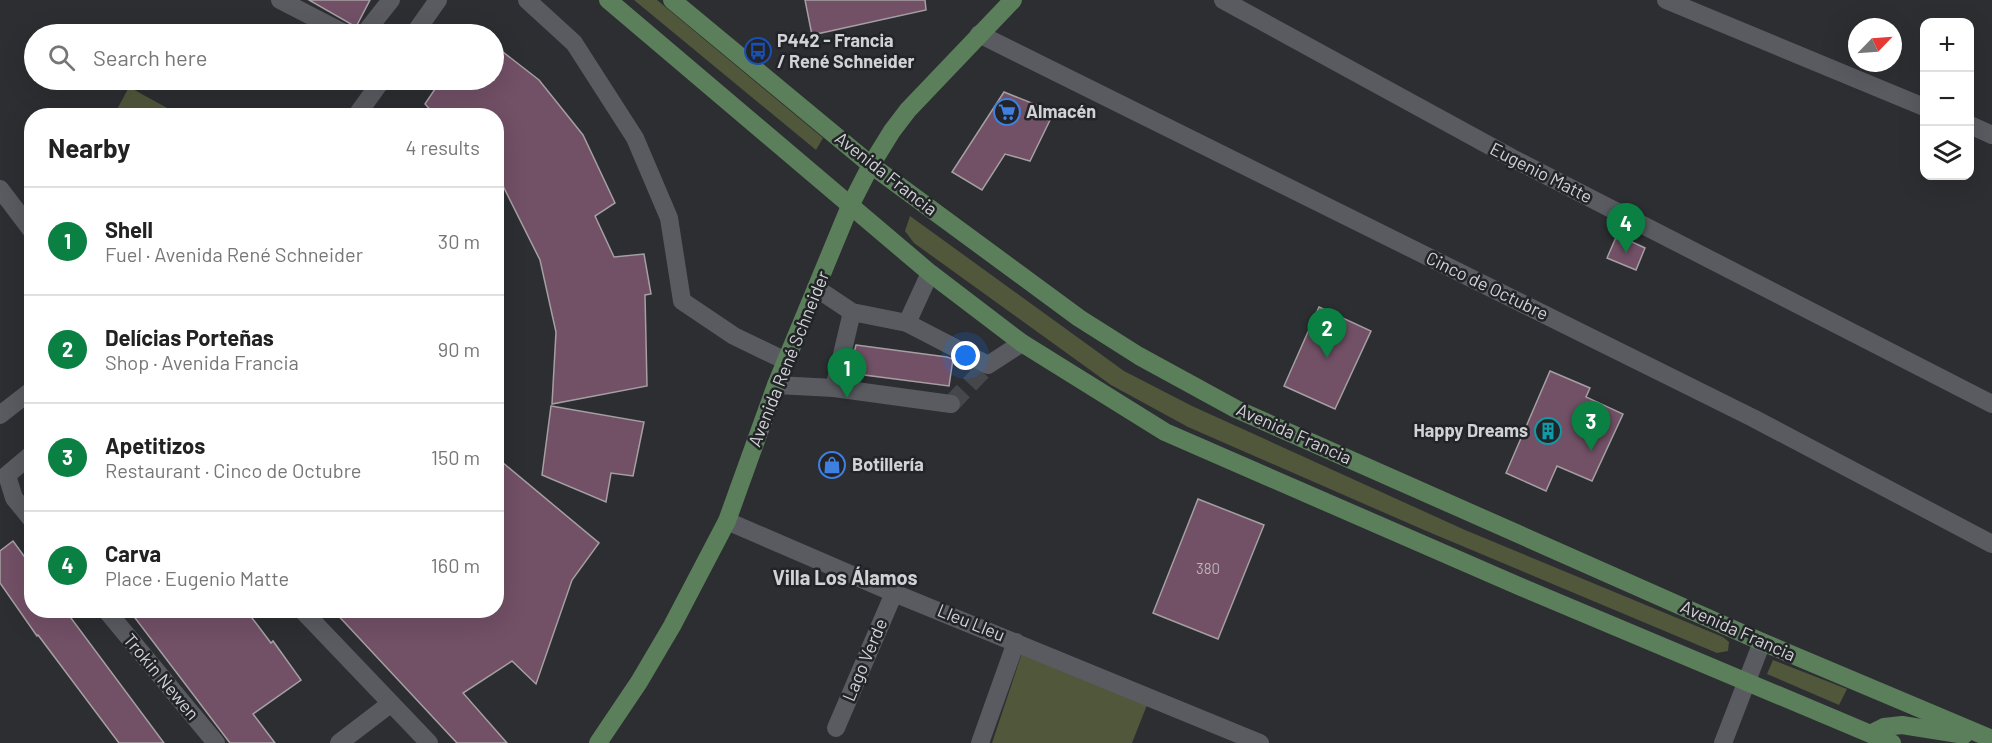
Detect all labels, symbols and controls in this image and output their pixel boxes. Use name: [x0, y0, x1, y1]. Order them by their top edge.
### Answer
north arrow: [1848, 18, 1902, 72]
map controls: [1920, 18, 1974, 180]
button: +: [1920, 18, 1974, 72]
search box: [24, 24, 504, 90]
place label: P442 - Francia / René Schneider: [777, 29, 914, 72]
bus stop icon: P442 - Francia / René Schneider: [743, 36, 773, 66]
icon: search: [45, 41, 78, 74]
text: Search here: [93, 44, 207, 70]
button: −: [1920, 72, 1974, 126]
supermarket icon: Almacén: [992, 97, 1022, 127]
place label: Almacén: [1026, 100, 1096, 122]
street label: Avenida Francia: [831, 126, 942, 220]
button: layers: [1920, 126, 1974, 180]
text: Nearby: [48, 132, 130, 163]
text: 4 results: [405, 135, 480, 159]
street label: Eugenio Matte: [1487, 137, 1596, 207]
pin: 4: [1606, 204, 1646, 253]
text: Shell: [105, 216, 153, 242]
text: 1: [64, 229, 71, 253]
text: 30 m: [438, 229, 480, 253]
text: Fuel · Avenida René Schneider: [105, 242, 363, 266]
street label: Cinco de Octubre: [1423, 246, 1552, 324]
street label: Avenida René Schneider: [743, 267, 834, 450]
pin: 2: [1308, 308, 1346, 358]
text: Delícias Porteñas: [105, 324, 274, 350]
text: 2: [62, 337, 73, 361]
text: 90 m: [438, 337, 480, 361]
your location: [951, 341, 980, 370]
pin: 1: [828, 348, 866, 398]
text: Shop · Avenida Francia: [105, 350, 299, 374]
street label: Avenida Francia: [1233, 398, 1355, 468]
pin: 3: [1572, 402, 1610, 451]
building icon: Happy Dreams: [1533, 416, 1563, 446]
place label: Happy Dreams: [1413, 419, 1528, 441]
text: Apetitizos: [105, 432, 205, 458]
text: 3: [62, 445, 73, 469]
text: 150 m: [431, 445, 480, 469]
shop icon: Botillería: [817, 450, 847, 480]
place label: Botillería: [852, 453, 924, 475]
text: Restaurant · Cinco de Octubre: [105, 458, 361, 482]
text: Carva: [105, 540, 161, 566]
text: 4: [61, 553, 74, 577]
text: 160 m: [431, 553, 480, 577]
house number: 380: [1196, 559, 1220, 577]
district label: Villa Los Álamos: [772, 565, 918, 589]
text: Place · Eugenio Matte: [105, 566, 289, 590]
street label: Avenida Francia: [1677, 595, 1799, 665]
street label: Lleu Lleu: [934, 599, 1008, 646]
street label: Lago Verde: [837, 615, 891, 704]
street label: Trokin Newen: [119, 629, 204, 724]

